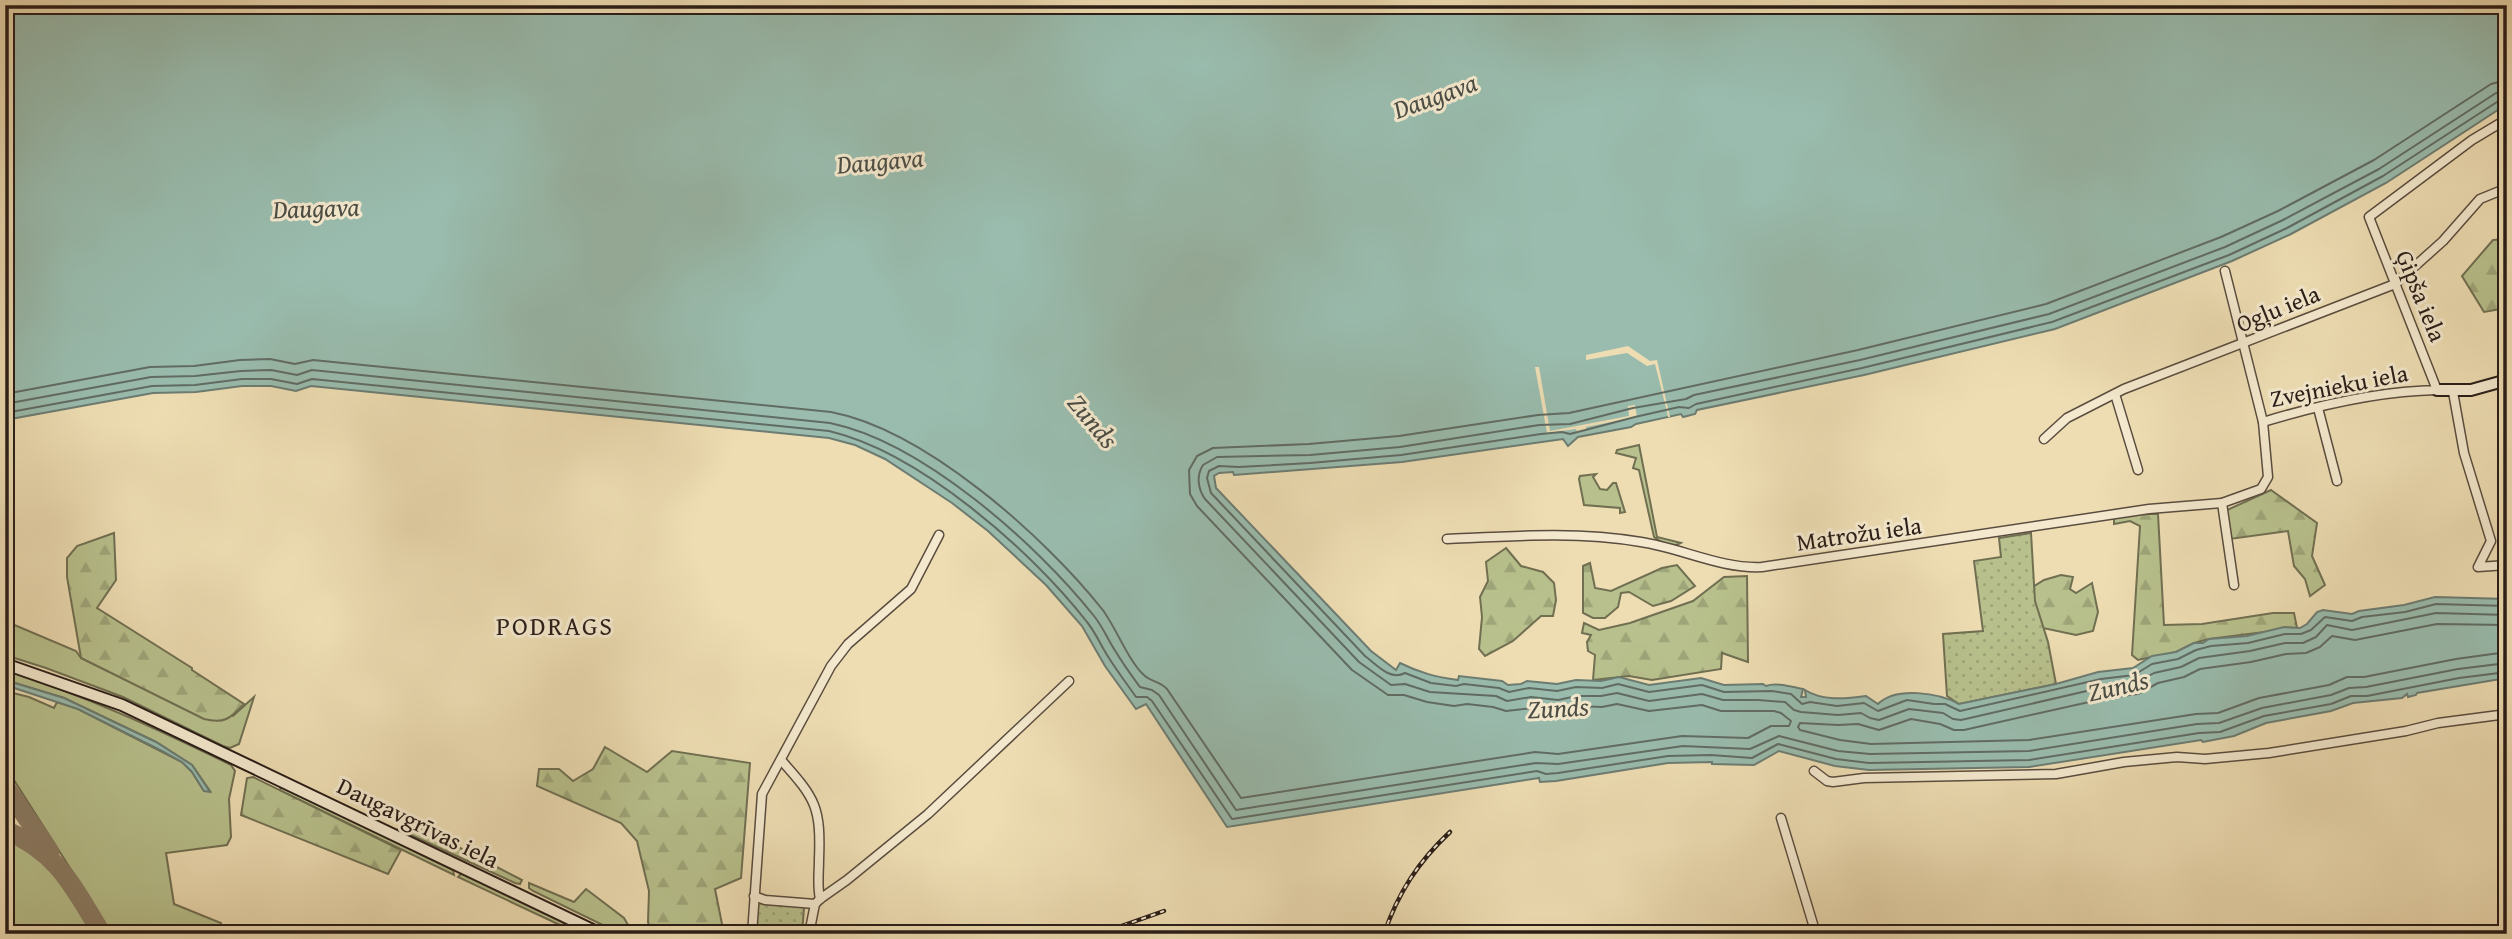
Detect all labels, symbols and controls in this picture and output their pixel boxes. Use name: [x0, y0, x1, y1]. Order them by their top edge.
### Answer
water label: Daugava: [1386, 62, 1482, 129]
water label: Daugava: [834, 137, 925, 184]
water label: Daugava: [271, 186, 360, 229]
street label: Ģipša iela: [2387, 245, 2456, 348]
street label: Ogļu iela: [2231, 276, 2326, 341]
street label: Zvejnieku iela: [2267, 355, 2412, 416]
water label: Zunds: [1059, 385, 1128, 457]
street label: Matrožu iela: [1794, 507, 1924, 560]
district label: PODRAGS: [496, 606, 614, 645]
water label: Zunds: [2084, 659, 2153, 711]
water label: Zunds: [1526, 686, 1590, 729]
street label: Daugavgrīvas iela: [331, 768, 506, 877]

